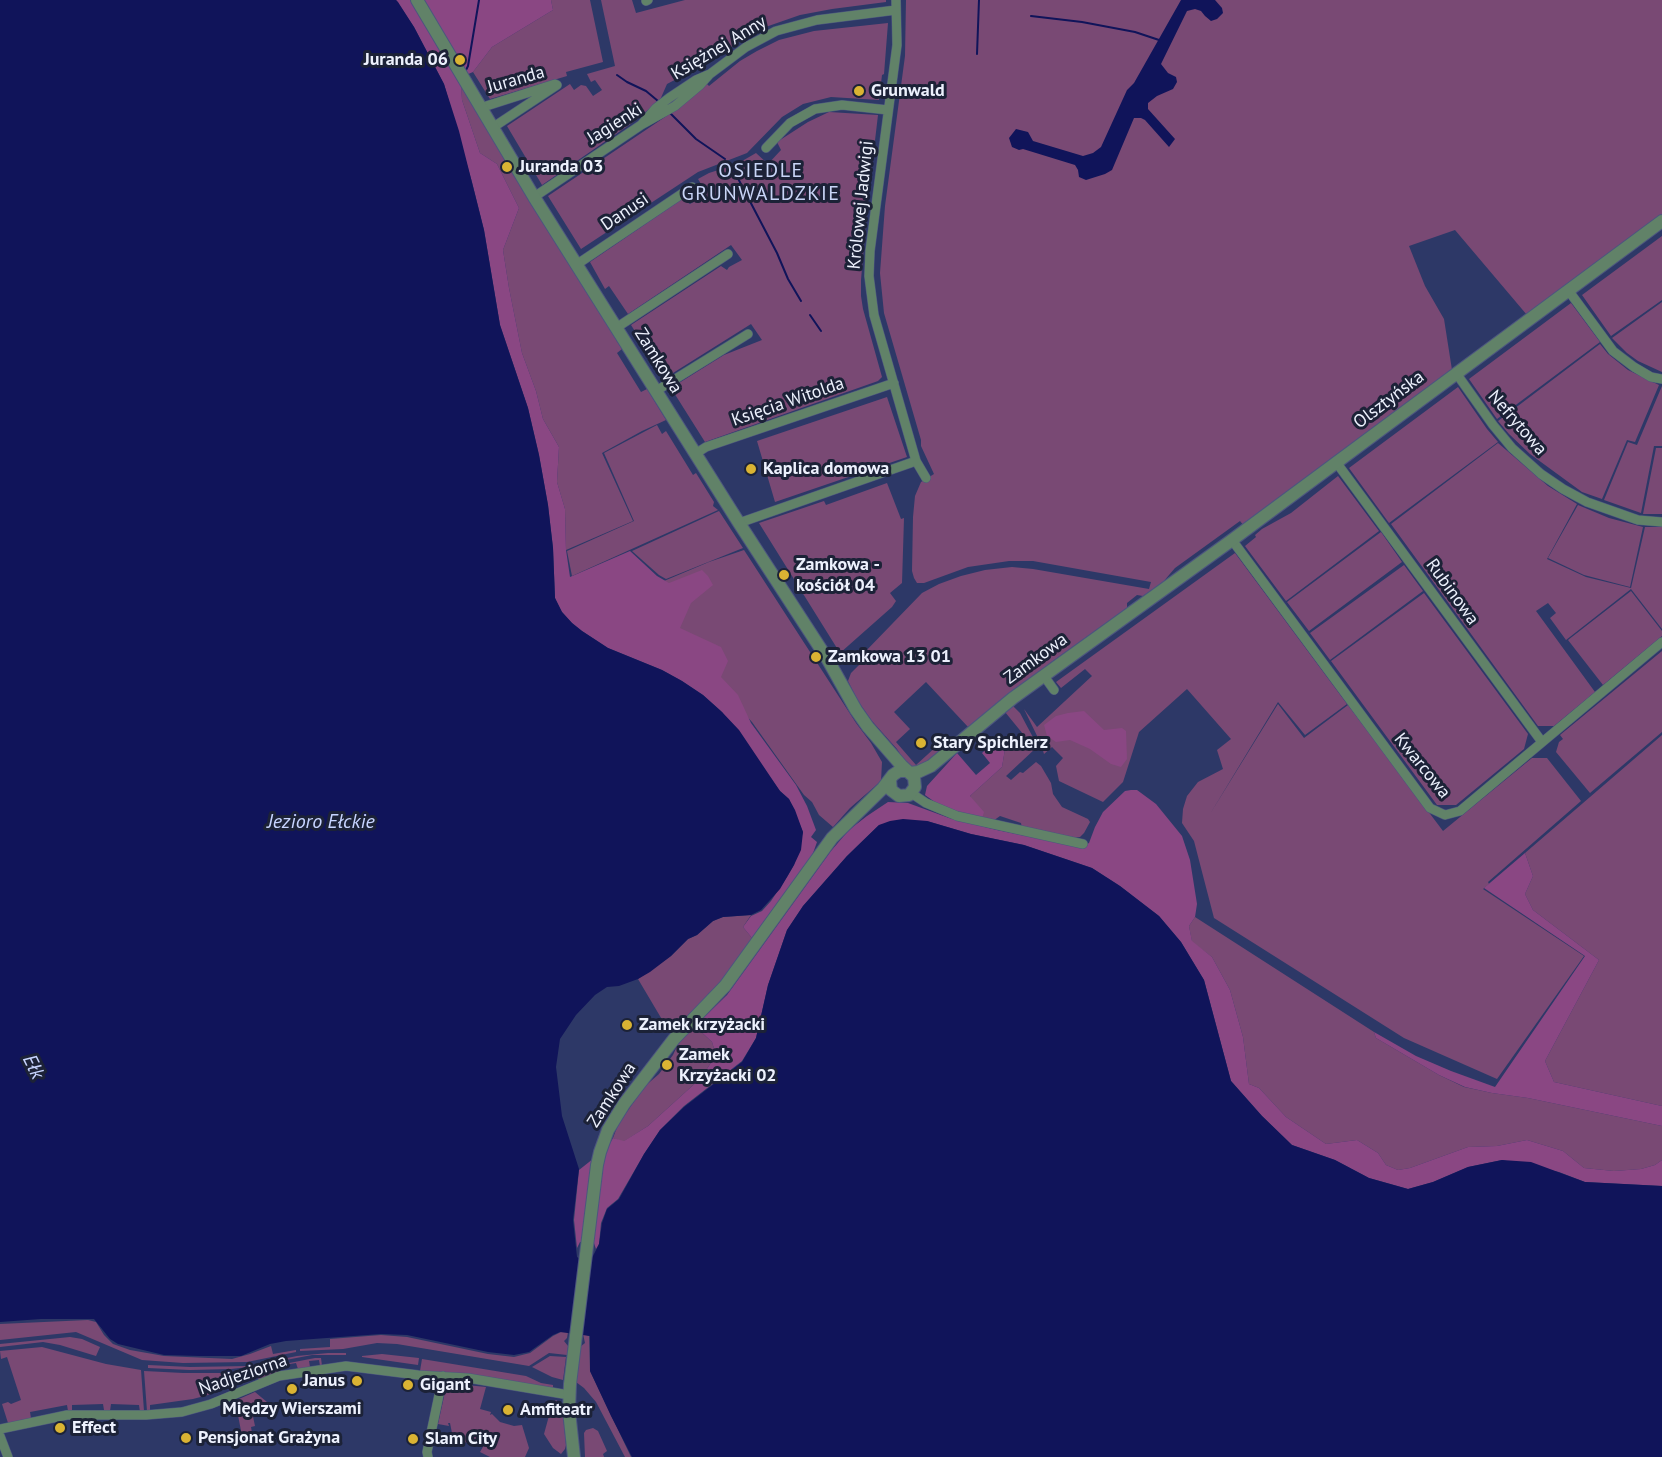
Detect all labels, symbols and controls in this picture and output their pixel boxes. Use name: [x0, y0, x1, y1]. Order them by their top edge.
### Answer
street label: Księżnej Anny: [668, 11, 770, 85]
place label: Juranda 06: [364, 49, 448, 71]
marker: Juranda 06: [453, 53, 467, 67]
street label: Juranda: [485, 62, 547, 98]
place label: Grunwald: [871, 80, 945, 102]
marker: Grunwald: [852, 84, 866, 98]
street label: Jagienki: [583, 99, 647, 149]
street label: Królowej Jadwigi: [844, 140, 878, 270]
place label: Juranda 03: [519, 156, 603, 178]
district label: OSIEDLE GRUNWALDZKIE: [682, 159, 840, 206]
marker: Juranda 03: [500, 160, 514, 174]
street label: Danusi: [597, 188, 653, 236]
street label: Zamkowa: [630, 324, 686, 398]
street label: Olsztyńska: [1349, 367, 1429, 433]
street label: Księcia Witolda: [729, 373, 847, 431]
street label: Nefrytowa: [1483, 386, 1551, 460]
place label: Kaplica domowa: [763, 458, 889, 480]
marker: Kaplica domowa: [744, 462, 758, 476]
place label: Zamkowa - kościół 04: [796, 554, 880, 596]
street label: Rubinowa: [1421, 555, 1483, 629]
marker: Zamkowa - kościół 04: [777, 568, 791, 582]
street label: Zamkowa: [1000, 629, 1072, 689]
place label: Zamkowa 13 01: [828, 646, 951, 668]
marker: Zamkowa 13 01: [809, 650, 823, 664]
street label: Kwarcowa: [1389, 729, 1455, 803]
place label: Stary Spichlerz: [933, 732, 1048, 754]
marker: Stary Spichlerz: [914, 736, 928, 750]
water label: Jezioro Ełckie: [267, 810, 375, 834]
place label: Zamek krzyżacki: [639, 1014, 765, 1036]
marker: Zamek krzyżacki: [620, 1018, 634, 1032]
place label: Zamek Krzyżacki 02: [679, 1044, 777, 1086]
water label: Ełk: [17, 1051, 49, 1083]
marker: Zamek Krzyżacki 02: [660, 1058, 674, 1072]
street label: Zamkowa: [583, 1059, 641, 1131]
street label: Nadjeziorna: [196, 1350, 290, 1400]
place label: Janus: [303, 1370, 345, 1392]
marker: Janus: [350, 1374, 364, 1388]
place label: Gigant: [420, 1374, 470, 1396]
marker: Gigant: [401, 1378, 415, 1392]
marker: Między Wierszami: [285, 1382, 299, 1396]
place label: Między Wierszami: [222, 1398, 362, 1420]
place label: Amfiteatr: [520, 1399, 592, 1421]
marker: Amfiteatr: [501, 1403, 515, 1417]
place label: Effect: [72, 1417, 116, 1439]
marker: Effect: [53, 1421, 67, 1435]
place label: Pensjonat Grażyna: [198, 1427, 340, 1449]
place label: Slam City: [425, 1428, 497, 1450]
marker: Pensjonat Grażyna: [179, 1431, 193, 1445]
marker: Slam City: [406, 1432, 420, 1446]

